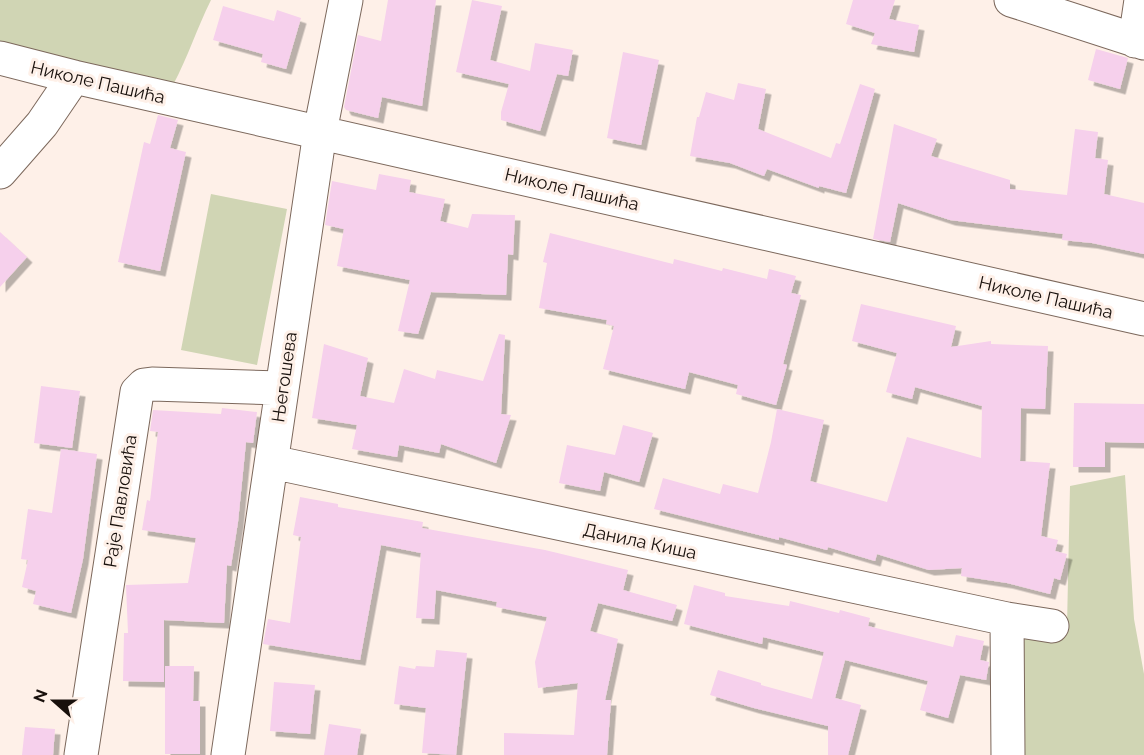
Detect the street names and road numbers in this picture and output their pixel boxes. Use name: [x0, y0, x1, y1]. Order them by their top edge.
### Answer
street label: Николе Пашића: [29, 56, 167, 108]
street label: Николе Пашића: [503, 163, 641, 215]
street label: Николе Пашића: [977, 271, 1115, 323]
street label: Његошева: [267, 330, 301, 424]
street label: Раје Павловића: [99, 433, 141, 569]
street label: Данила Киша: [581, 519, 699, 563]

